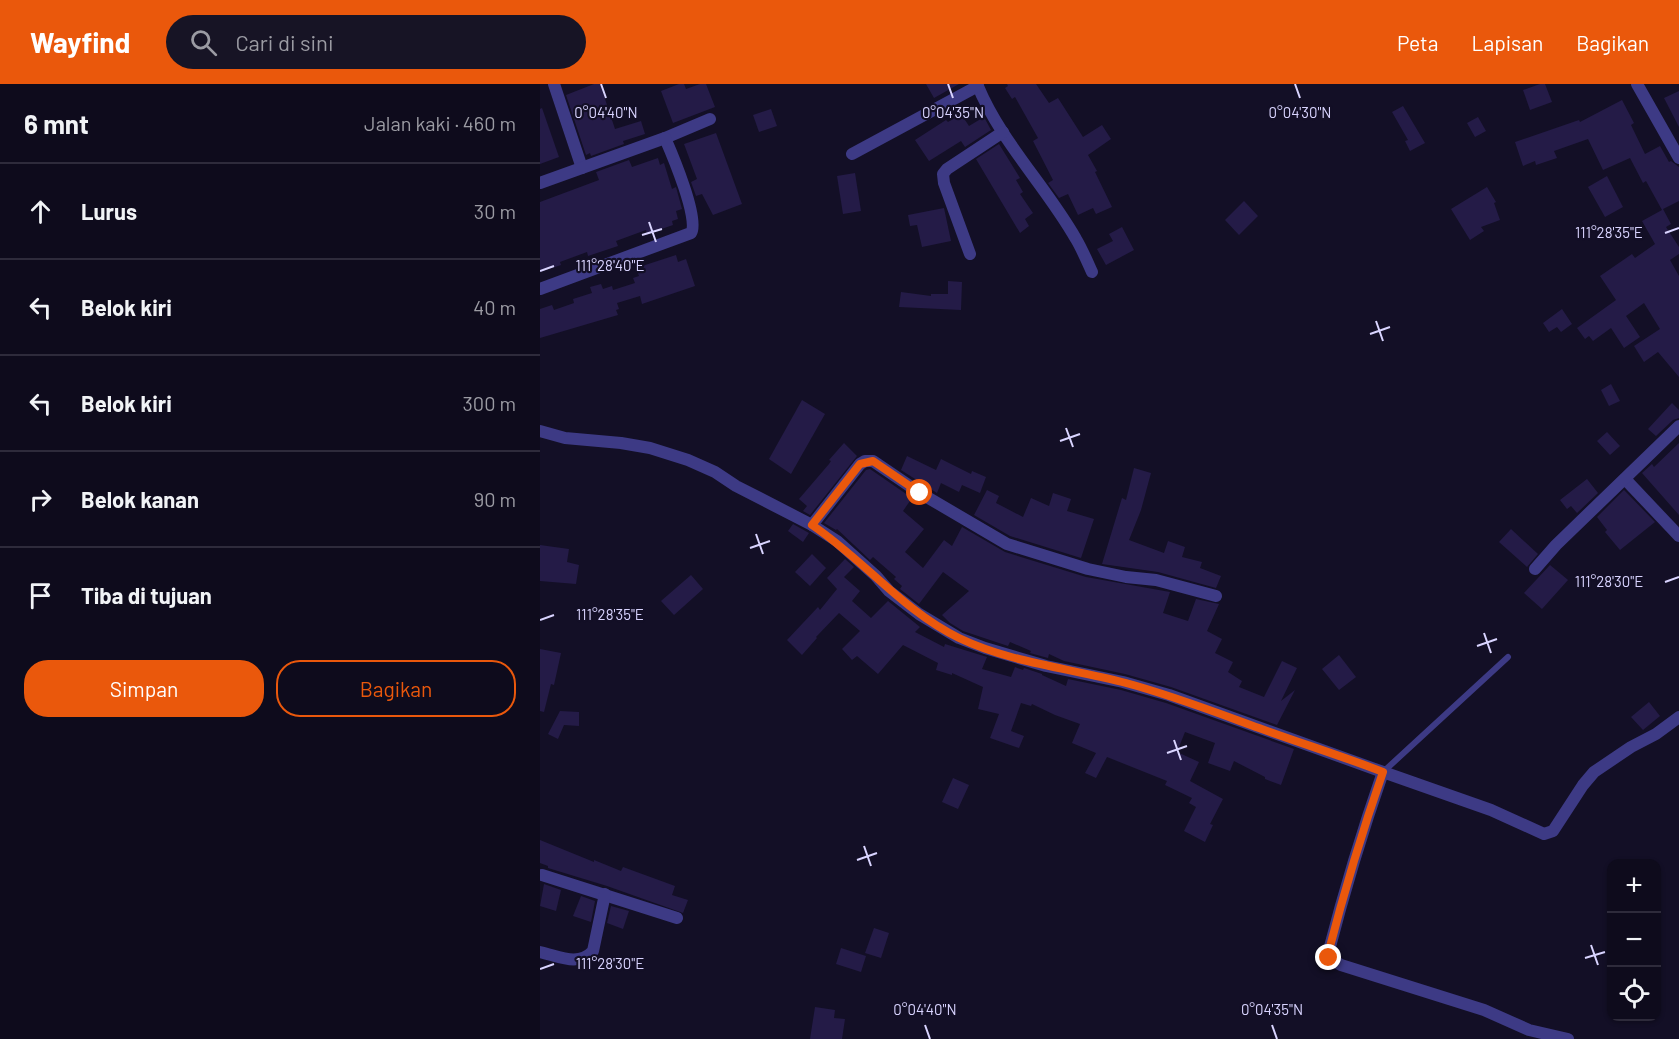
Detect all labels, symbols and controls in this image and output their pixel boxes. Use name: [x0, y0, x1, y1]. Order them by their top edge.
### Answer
search box: [166, 15, 586, 69]
text: Wayfind: [30, 25, 130, 59]
icon: search: [187, 26, 220, 59]
text: Cari di sini: [235, 29, 334, 55]
text: Peta: [1397, 30, 1438, 55]
text: Lapisan: [1471, 30, 1543, 55]
text: Bagikan: [1576, 30, 1649, 55]
text: 0°04'40"N: [574, 103, 638, 121]
text: 0°04'35"N: [922, 103, 984, 121]
text: 0°04'30"N: [1269, 103, 1331, 121]
text: 6 mnt: [24, 108, 89, 139]
text: Jalan kaki · 460 m: [364, 111, 516, 135]
icon: ahead: [24, 195, 57, 228]
text: Lurus: [81, 198, 137, 224]
text: 30 m: [474, 199, 516, 223]
text: 111°28'35"E: [1575, 223, 1643, 241]
text: 111°28'40"E: [575, 256, 645, 274]
icon: left: [24, 291, 57, 324]
text: Belok kiri: [81, 294, 172, 320]
text: 40 m: [473, 295, 516, 319]
icon: left: [24, 387, 57, 420]
text: Belok kiri: [81, 390, 172, 416]
text: 300 m: [463, 391, 516, 415]
route start: [906, 479, 932, 505]
icon: right: [24, 483, 57, 516]
text: Belok kanan: [81, 486, 199, 512]
text: 90 m: [474, 487, 516, 511]
text: 111°28'30"E: [1575, 572, 1643, 590]
icon: arrive: [24, 579, 57, 612]
text: Tiba di tujuan: [81, 582, 212, 608]
text: 111°28'35"E: [576, 605, 644, 623]
button: Simpan: [24, 660, 264, 717]
button: Bagikan: [276, 660, 516, 717]
map controls: [1607, 859, 1661, 1021]
button: +: [1607, 859, 1661, 913]
button: −: [1607, 913, 1661, 967]
route end: [1315, 944, 1341, 970]
text: 111°28'30"E: [576, 954, 644, 972]
button: locate: [1607, 967, 1661, 1021]
text: 0°04'40"N: [893, 1000, 957, 1018]
text: 0°04'35"N: [1241, 1000, 1303, 1018]

